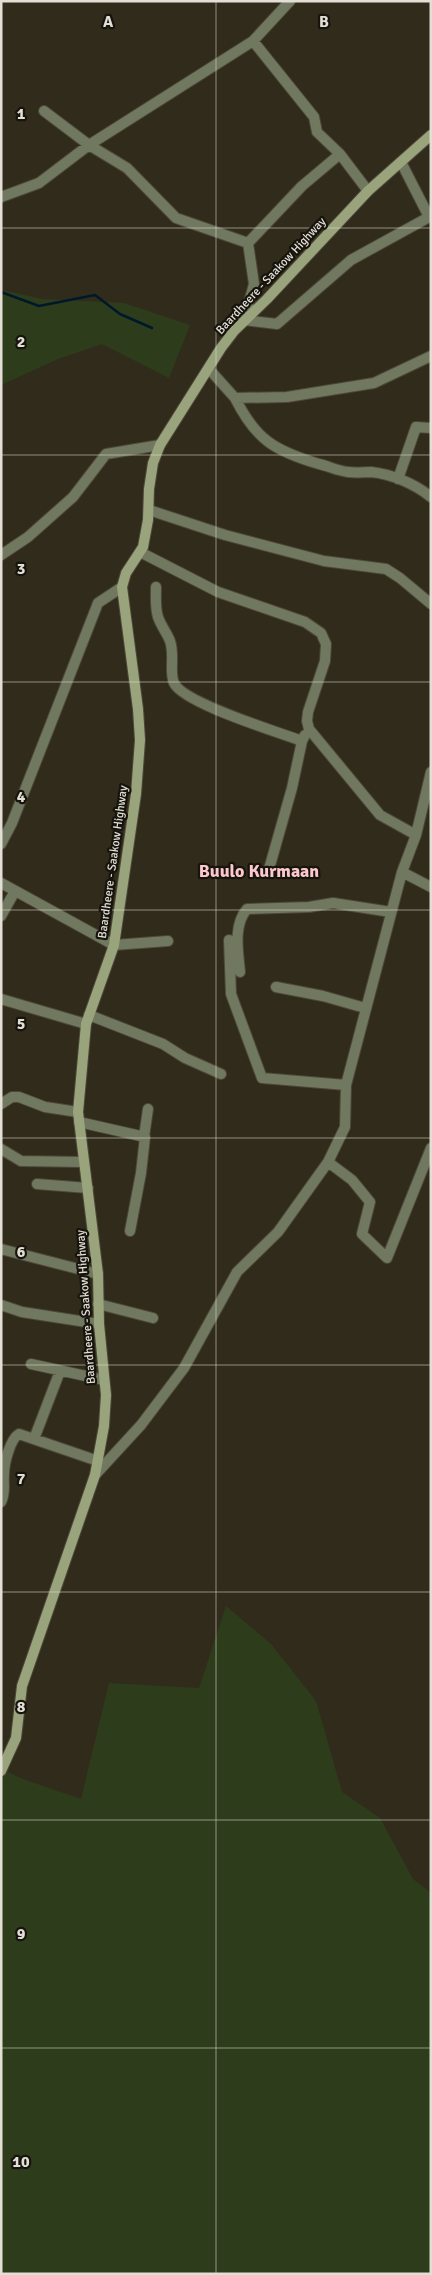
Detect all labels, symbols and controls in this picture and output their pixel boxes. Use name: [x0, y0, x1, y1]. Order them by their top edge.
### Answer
text: A: [103, 12, 114, 32]
text: B: [319, 12, 329, 32]
text: 1: [17, 104, 26, 124]
street label: Baardheere - Saakow Highway: [213, 214, 329, 338]
text: 2: [17, 332, 25, 352]
text: 3: [17, 559, 25, 579]
street label: Baardheere - Saakow Highway: [95, 784, 131, 940]
text: 4: [17, 787, 26, 807]
district label: Buulo Kurmaan: [199, 860, 319, 882]
text: 5: [17, 1014, 25, 1034]
street label: Baardheere - Saakow Highway: [73, 1229, 99, 1385]
text: 6: [17, 1242, 26, 1262]
text: 7: [17, 1469, 26, 1489]
text: 8: [17, 1697, 26, 1717]
text: 9: [17, 1924, 26, 1944]
text: 10: [12, 2152, 30, 2172]

